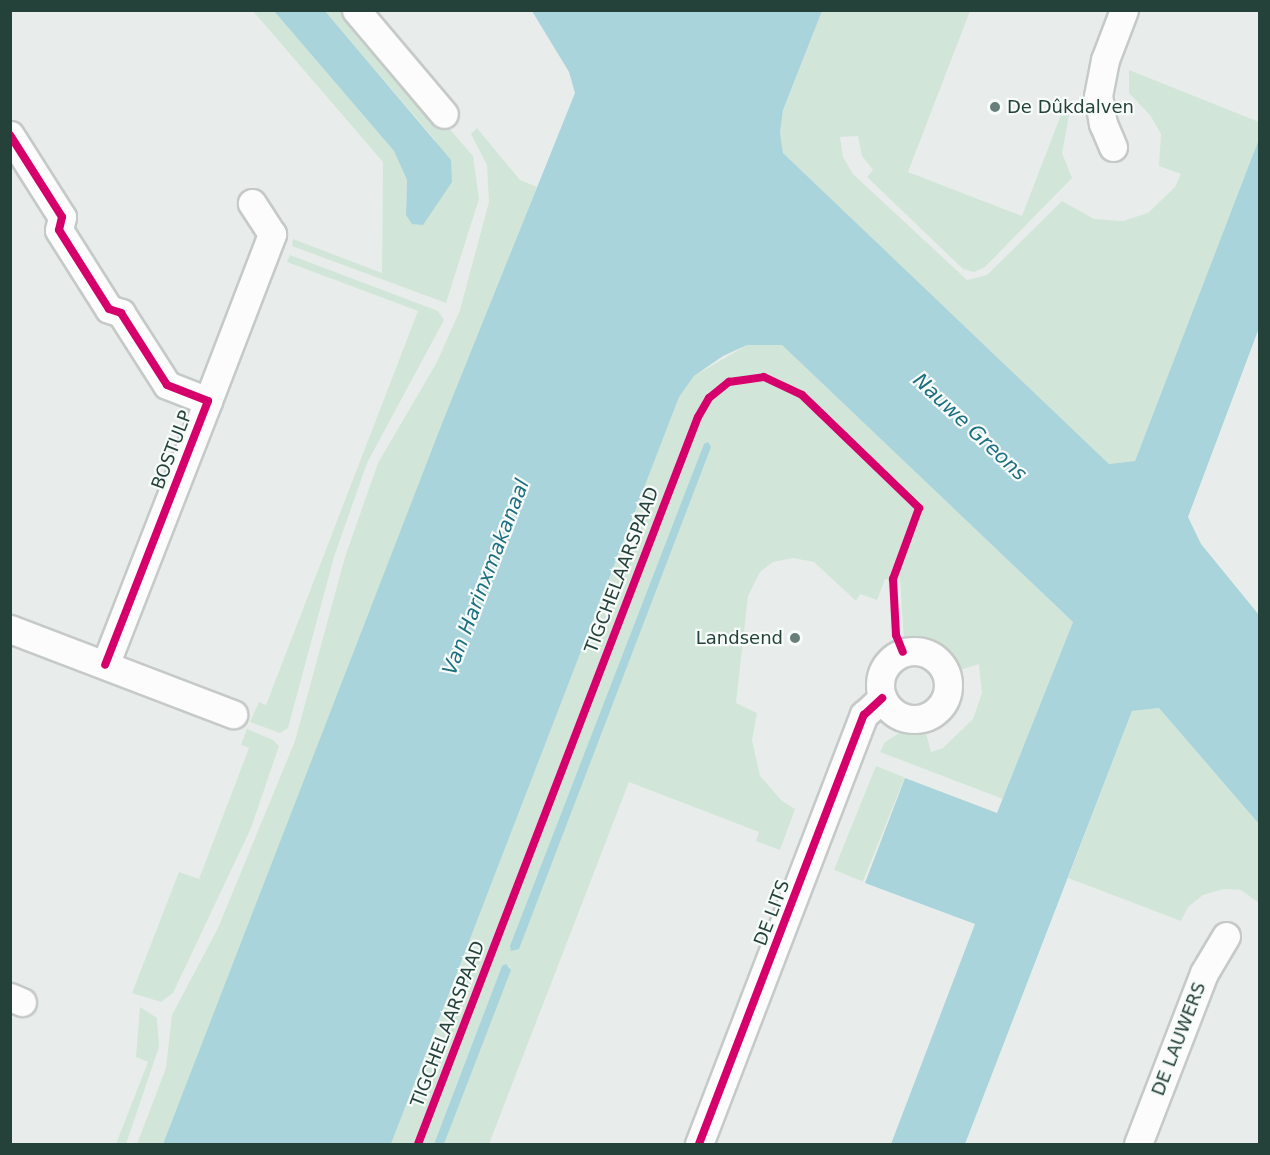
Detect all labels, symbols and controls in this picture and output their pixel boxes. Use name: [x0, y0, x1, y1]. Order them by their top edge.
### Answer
place label: De Dûkdalven: [1007, 96, 1134, 118]
marker: De Dûkdalven: [988, 100, 1002, 114]
water label: Nauwe Greons: [908, 368, 1032, 486]
street label: BOSTULP: [147, 408, 197, 492]
water label: Van Harinxmakanaal: [438, 476, 534, 678]
street label: TIGCHELAARSPAAD: [580, 484, 664, 656]
place label: Landsend: [696, 627, 783, 649]
marker: Landsend: [788, 631, 802, 645]
street label: DE LITS: [750, 877, 794, 949]
street label: TIGCHELAARSPAAD: [406, 938, 490, 1110]
street label: DE LAUWERS: [1147, 979, 1211, 1099]

